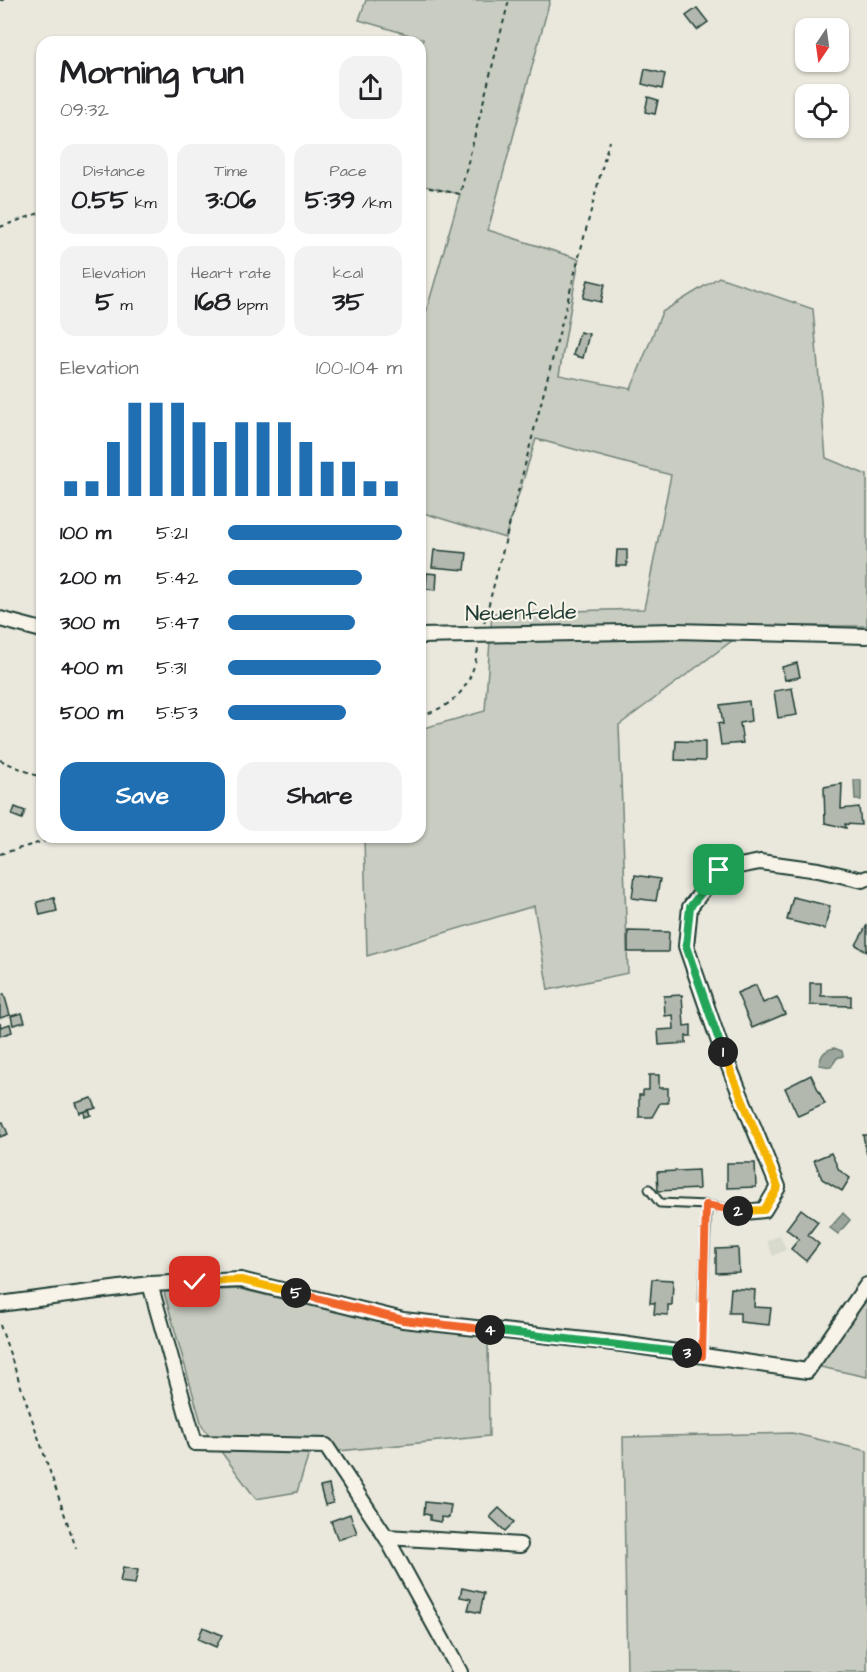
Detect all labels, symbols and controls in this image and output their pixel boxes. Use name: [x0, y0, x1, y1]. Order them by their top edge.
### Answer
north arrow: [795, 18, 849, 72]
map controls: [795, 18, 849, 138]
text: Morning run: [60, 50, 244, 96]
button: share: [339, 56, 402, 119]
button: locate: [795, 84, 849, 138]
text: 09:32: [60, 96, 109, 124]
text: Distance: [83, 160, 145, 182]
text: Time: [214, 160, 248, 182]
text: Pace: [329, 160, 367, 182]
text: 0.55: [71, 182, 128, 218]
text: 3:06: [206, 182, 256, 218]
text: 5:39: [305, 182, 355, 218]
text: km: [128, 192, 157, 214]
text: /km: [355, 192, 391, 214]
text: Elevation: [83, 262, 145, 284]
text: Heart rate: [191, 262, 271, 284]
text: kcal: [333, 262, 363, 284]
text: 5: [95, 284, 114, 320]
text: 168: [194, 284, 231, 320]
text: 35: [332, 284, 364, 320]
text: m: [114, 294, 133, 316]
text: bpm: [231, 294, 268, 316]
text: Elevation: [60, 354, 139, 382]
text: 100–104 m: [316, 354, 402, 382]
text: 100 m: [60, 519, 111, 547]
text: 5:21: [156, 519, 188, 547]
text: 200 m: [60, 564, 120, 592]
text: 5:42: [156, 564, 199, 592]
street label: Neuenfelde: [465, 597, 577, 629]
text: 300 m: [60, 609, 119, 637]
text: 5:47: [156, 609, 199, 637]
text: 400 m: [60, 654, 122, 682]
text: 5:31: [156, 654, 186, 682]
text: 500 m: [60, 699, 123, 727]
text: 5:53: [156, 699, 198, 727]
button: Save: [60, 762, 225, 831]
button: Share: [237, 762, 402, 831]
pin: [693, 844, 744, 895]
icon: arrive: [702, 853, 735, 886]
pin: 1: [708, 1037, 738, 1067]
text: 1: [722, 1041, 724, 1063]
pin: 2: [723, 1196, 753, 1226]
text: 2: [733, 1200, 743, 1222]
pin: [169, 1256, 220, 1307]
icon: check: [178, 1265, 211, 1298]
pin: 5: [281, 1278, 311, 1308]
text: 5: [290, 1282, 302, 1304]
pin: 4: [475, 1315, 505, 1345]
text: 4: [485, 1319, 495, 1341]
pin: 3: [672, 1338, 702, 1368]
text: 3: [683, 1342, 691, 1364]

